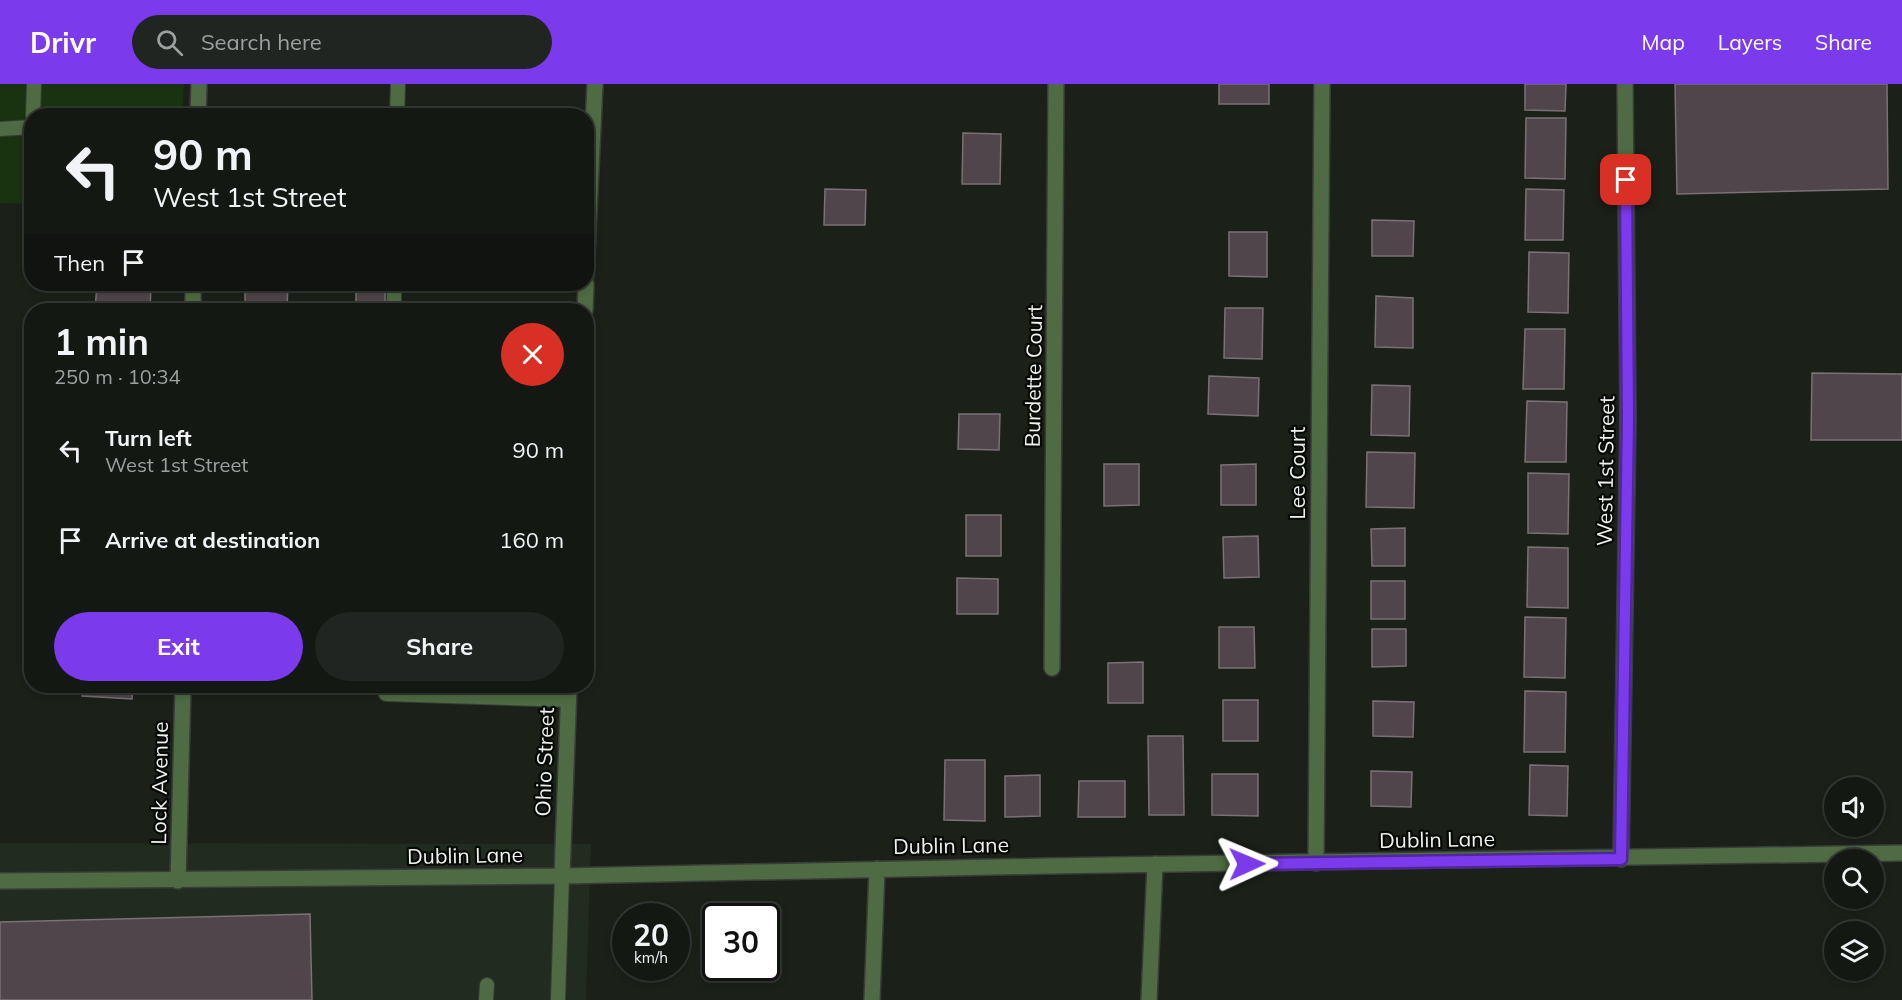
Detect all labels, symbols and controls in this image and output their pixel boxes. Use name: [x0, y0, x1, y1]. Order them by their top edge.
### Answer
search box: [132, 15, 552, 69]
text: Drivr: [30, 25, 96, 60]
icon: search: [153, 26, 186, 59]
text: Search here: [201, 28, 322, 56]
text: Map: [1642, 29, 1685, 55]
text: Layers: [1718, 29, 1782, 55]
text: Share: [1815, 29, 1872, 55]
text: 90 m: [153, 128, 253, 181]
icon: left: [54, 132, 132, 210]
pin: [1600, 154, 1651, 205]
icon: arrive: [1609, 163, 1642, 196]
text: West 1st Street: [153, 180, 347, 214]
icon: arrive: [117, 246, 150, 279]
text: Then: [54, 249, 105, 277]
street label: Burdette Court: [1019, 305, 1047, 447]
text: 1 min: [54, 319, 149, 364]
button: close: [501, 323, 564, 386]
text: 250 m · 10:34: [54, 364, 180, 389]
street label: West 1st Street: [1591, 396, 1619, 546]
text: Turn left: [105, 424, 192, 452]
street label: Lee Court: [1284, 427, 1310, 519]
icon: left: [54, 434, 87, 467]
text: 90 m: [513, 436, 564, 464]
text: West 1st Street: [105, 452, 248, 477]
icon: arrive: [54, 524, 87, 557]
text: Arrive at destination: [105, 526, 320, 554]
text: 160 m: [499, 526, 564, 554]
button: Exit: [54, 612, 303, 681]
button: Share: [315, 612, 564, 681]
street label: Ohio Street: [529, 707, 559, 817]
street label: Lock Avenue: [145, 721, 173, 845]
map controls: [1824, 777, 1884, 981]
button: sound: [1824, 777, 1884, 837]
street label: Dublin Lane: [1379, 825, 1495, 853]
street label: Dublin Lane: [893, 831, 1009, 859]
position arrow: [1215, 832, 1279, 896]
street label: Dublin Lane: [407, 841, 523, 869]
button: search: [1824, 849, 1884, 909]
speed limit sign: 30: [702, 903, 780, 981]
text: 20: [633, 916, 669, 954]
button: layers: [1824, 921, 1884, 981]
text: km/h: [634, 948, 668, 967]

